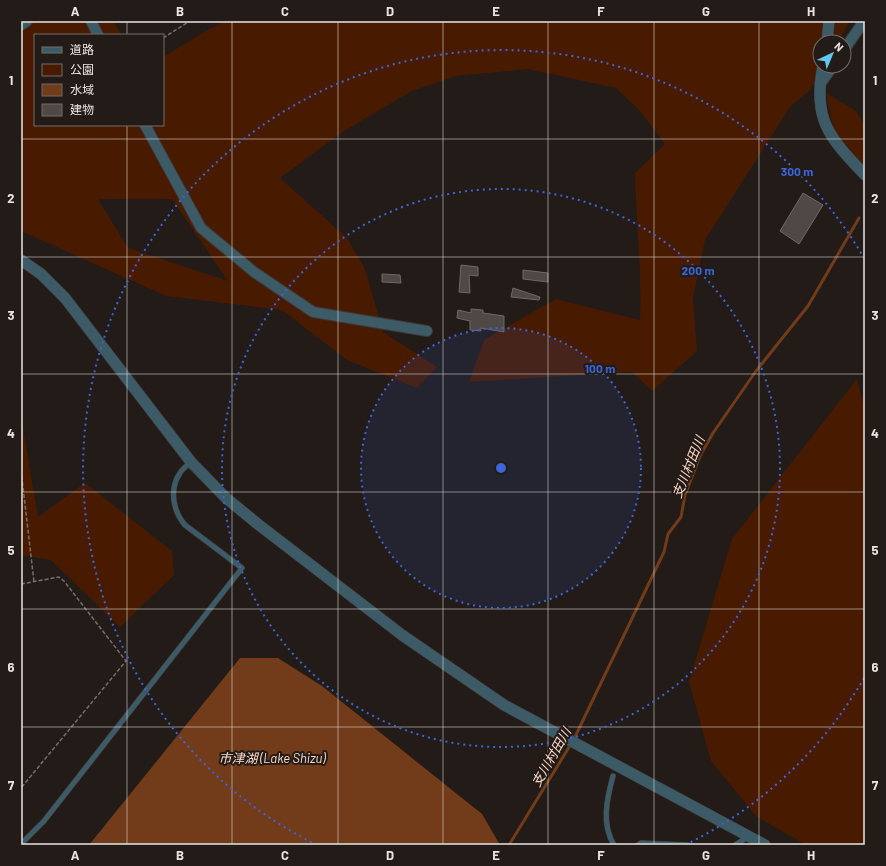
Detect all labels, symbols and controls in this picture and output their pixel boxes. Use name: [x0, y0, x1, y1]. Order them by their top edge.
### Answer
text: A: [71, 3, 80, 19]
text: B: [176, 3, 184, 19]
text: C: [281, 3, 289, 19]
text: D: [386, 3, 394, 19]
text: E: [492, 3, 500, 19]
text: F: [597, 3, 605, 19]
text: G: [702, 3, 710, 19]
text: H: [807, 3, 815, 19]
legend: [34, 34, 164, 126]
north arrow: [812, 34, 852, 74]
text: N: [832, 39, 846, 54]
text: 道路: [70, 42, 94, 56]
text: 公園: [70, 62, 94, 76]
text: 1: [9, 72, 13, 88]
text: 1: [873, 72, 877, 88]
text: 水域: [70, 82, 94, 96]
text: 建物: [70, 102, 94, 116]
text: 300 m: [781, 164, 813, 178]
text: 2: [7, 190, 15, 206]
text: 2: [871, 190, 879, 206]
text: 200 m: [682, 263, 714, 277]
text: 3: [7, 307, 15, 323]
text: 3: [871, 307, 879, 323]
text: 100 m: [585, 361, 615, 375]
text: 4: [7, 425, 15, 441]
text: 4: [871, 425, 879, 441]
water label: 支川村田川: [668, 432, 708, 500]
centre of rings: [494, 461, 508, 475]
text: 5: [7, 542, 15, 558]
text: 5: [871, 542, 879, 558]
text: 6: [8, 659, 15, 675]
text: 6: [872, 659, 879, 675]
water label: 支川村田川: [528, 723, 575, 789]
water label: 市津湖 (Lake Shizu): [218, 750, 326, 766]
text: 7: [8, 777, 15, 793]
text: 7: [872, 777, 879, 793]
text: A: [71, 847, 80, 863]
text: B: [176, 847, 184, 863]
text: C: [281, 847, 289, 863]
text: D: [386, 847, 394, 863]
text: E: [492, 847, 500, 863]
text: F: [597, 847, 605, 863]
text: G: [702, 847, 710, 863]
text: H: [807, 847, 815, 863]

